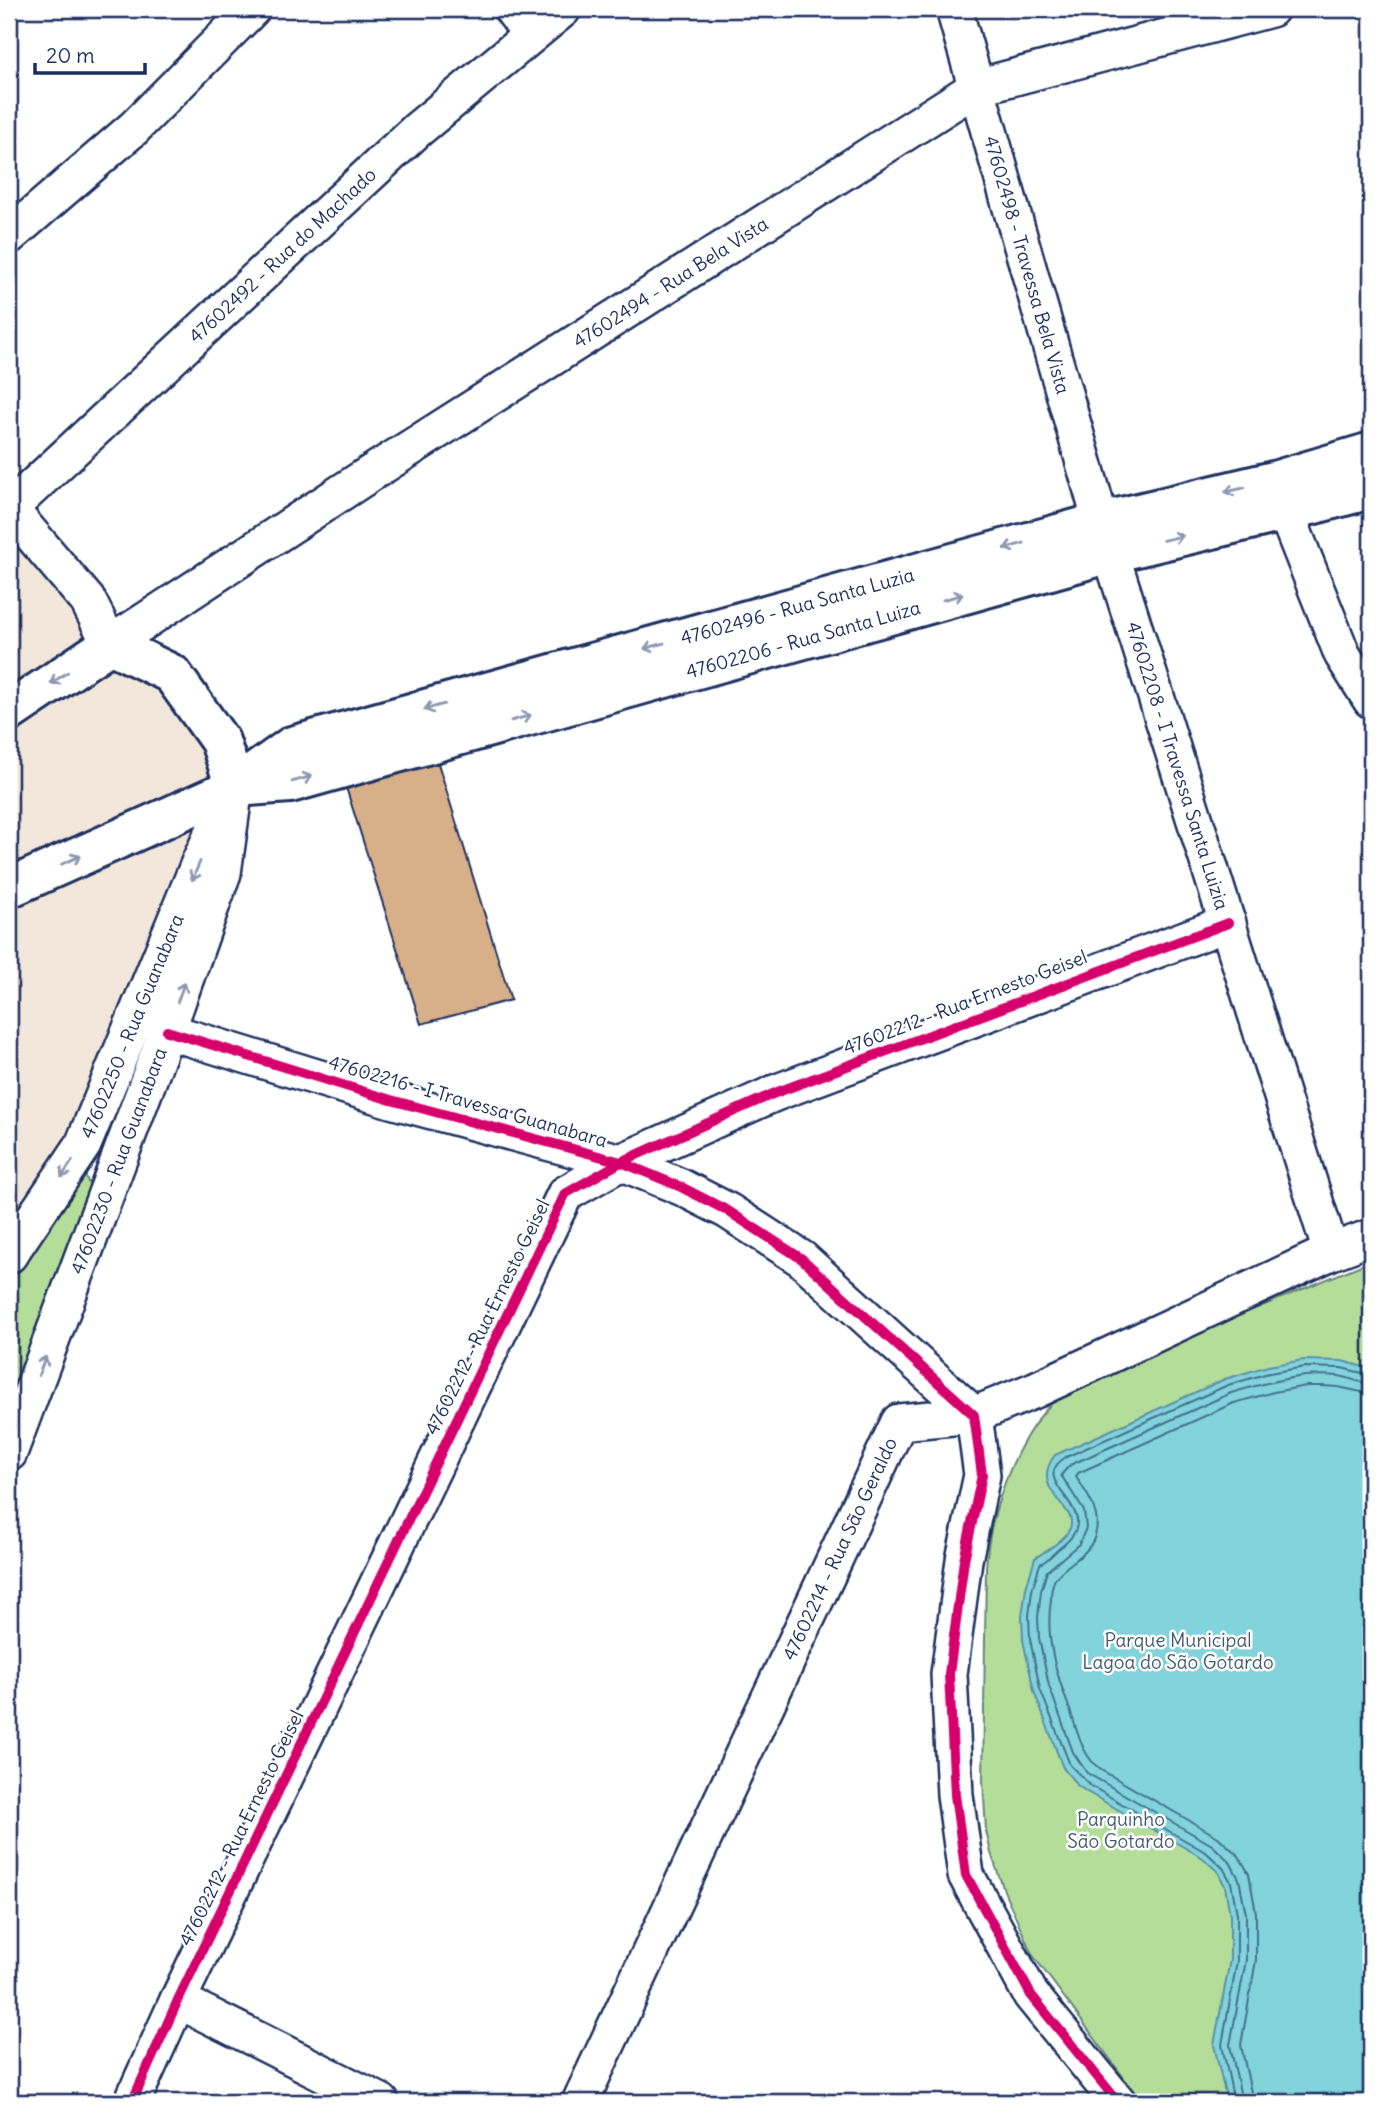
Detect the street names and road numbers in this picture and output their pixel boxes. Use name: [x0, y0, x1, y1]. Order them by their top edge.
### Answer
street label: 47602498 - Travessa Bela Vista: [979, 133, 1076, 397]
street label: 47602492 - Rua do Machado: [184, 162, 381, 348]
street label: 47602494 - Rua Bela Vista: [569, 211, 772, 353]
street label: 47602496 - Rua Santa Luzia: [678, 562, 917, 650]
street label: 47602206 - Rua Santa Luiza: [683, 595, 923, 684]
street label: 47602208 - I Travessa Santa Luizia: [1121, 619, 1234, 913]
street label: 47602250 - Rua Guanabara: [75, 910, 189, 1142]
street label: 47602212 - Rua Ernesto Geisel: [840, 944, 1090, 1060]
street label: 47602230 - Rua Guanabara: [65, 1044, 172, 1278]
street label: 47602216 - I Travessa Guanabara: [326, 1050, 610, 1152]
street label: 47602212 - Rua Ernesto Geisel: [419, 1195, 555, 1439]
street label: 47602214 - Rua São Geraldo: [777, 1434, 902, 1664]
street label: 47602212 - Rua Ernesto Geisel: [173, 1706, 309, 1950]

